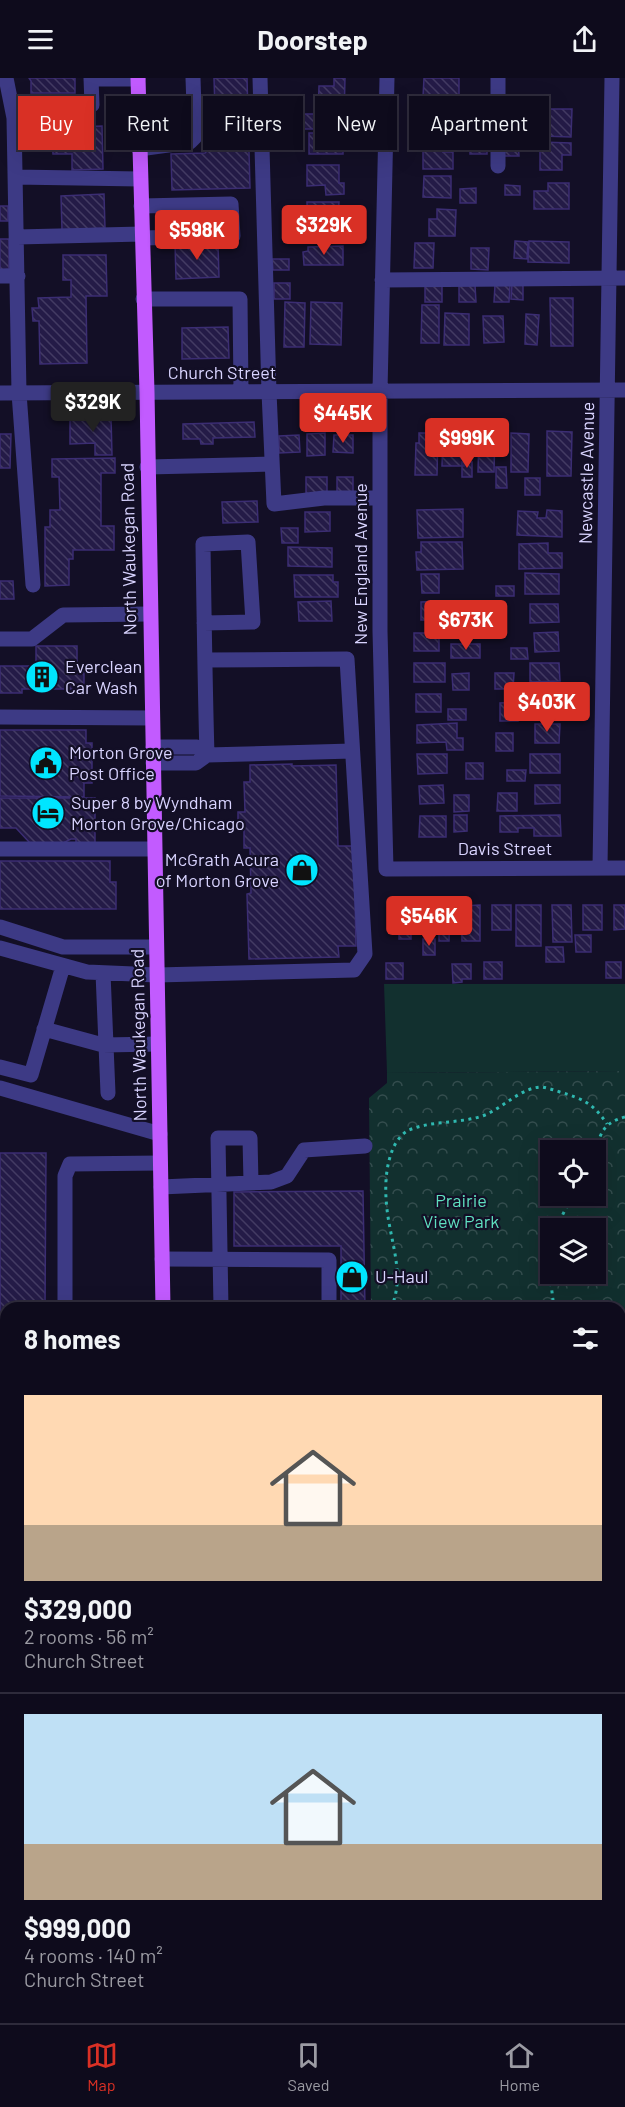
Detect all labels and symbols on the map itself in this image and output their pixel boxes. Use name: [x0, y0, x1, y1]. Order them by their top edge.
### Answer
pin: $329K: [282, 205, 366, 256]
pin: $598K: [155, 210, 239, 261]
street label: Church Street: [168, 361, 276, 383]
pin: $329K: [51, 382, 135, 433]
pin: $445K: [301, 393, 385, 444]
street label: Newcastle Avenue: [574, 402, 598, 544]
pin: $999K: [425, 418, 509, 469]
street label: North Waukegan Road: [115, 463, 141, 636]
street label: New England Avenue: [349, 483, 371, 645]
pin: $673K: [424, 600, 508, 651]
place label: Everclean Car Wash: [65, 655, 142, 698]
building icon: Everclean Car Wash: [24, 659, 60, 695]
pin: $403K: [505, 682, 589, 733]
place label: Morton Grove Post Office: [69, 741, 173, 784]
public building icon: Morton Grove Post Office: [28, 745, 64, 781]
place label: Super 8 by Wyndham Morton Grove/Chicago: [71, 791, 245, 834]
hotel icon: Super 8 by Wyndham Morton Grove/Chicago: [30, 795, 66, 831]
street label: Davis Street: [458, 837, 552, 859]
place label: McGrath Acura of Morton Grove: [156, 848, 279, 891]
shop icon: McGrath Acura of Morton Grove: [284, 852, 320, 888]
pin: $546K: [387, 896, 471, 947]
street label: North Waukegan Road: [125, 949, 151, 1122]
park label: Prairie View Park: [423, 1189, 499, 1232]
shop icon: U-Haul: [334, 1259, 370, 1295]
place label: U-Haul: [375, 1265, 429, 1287]

